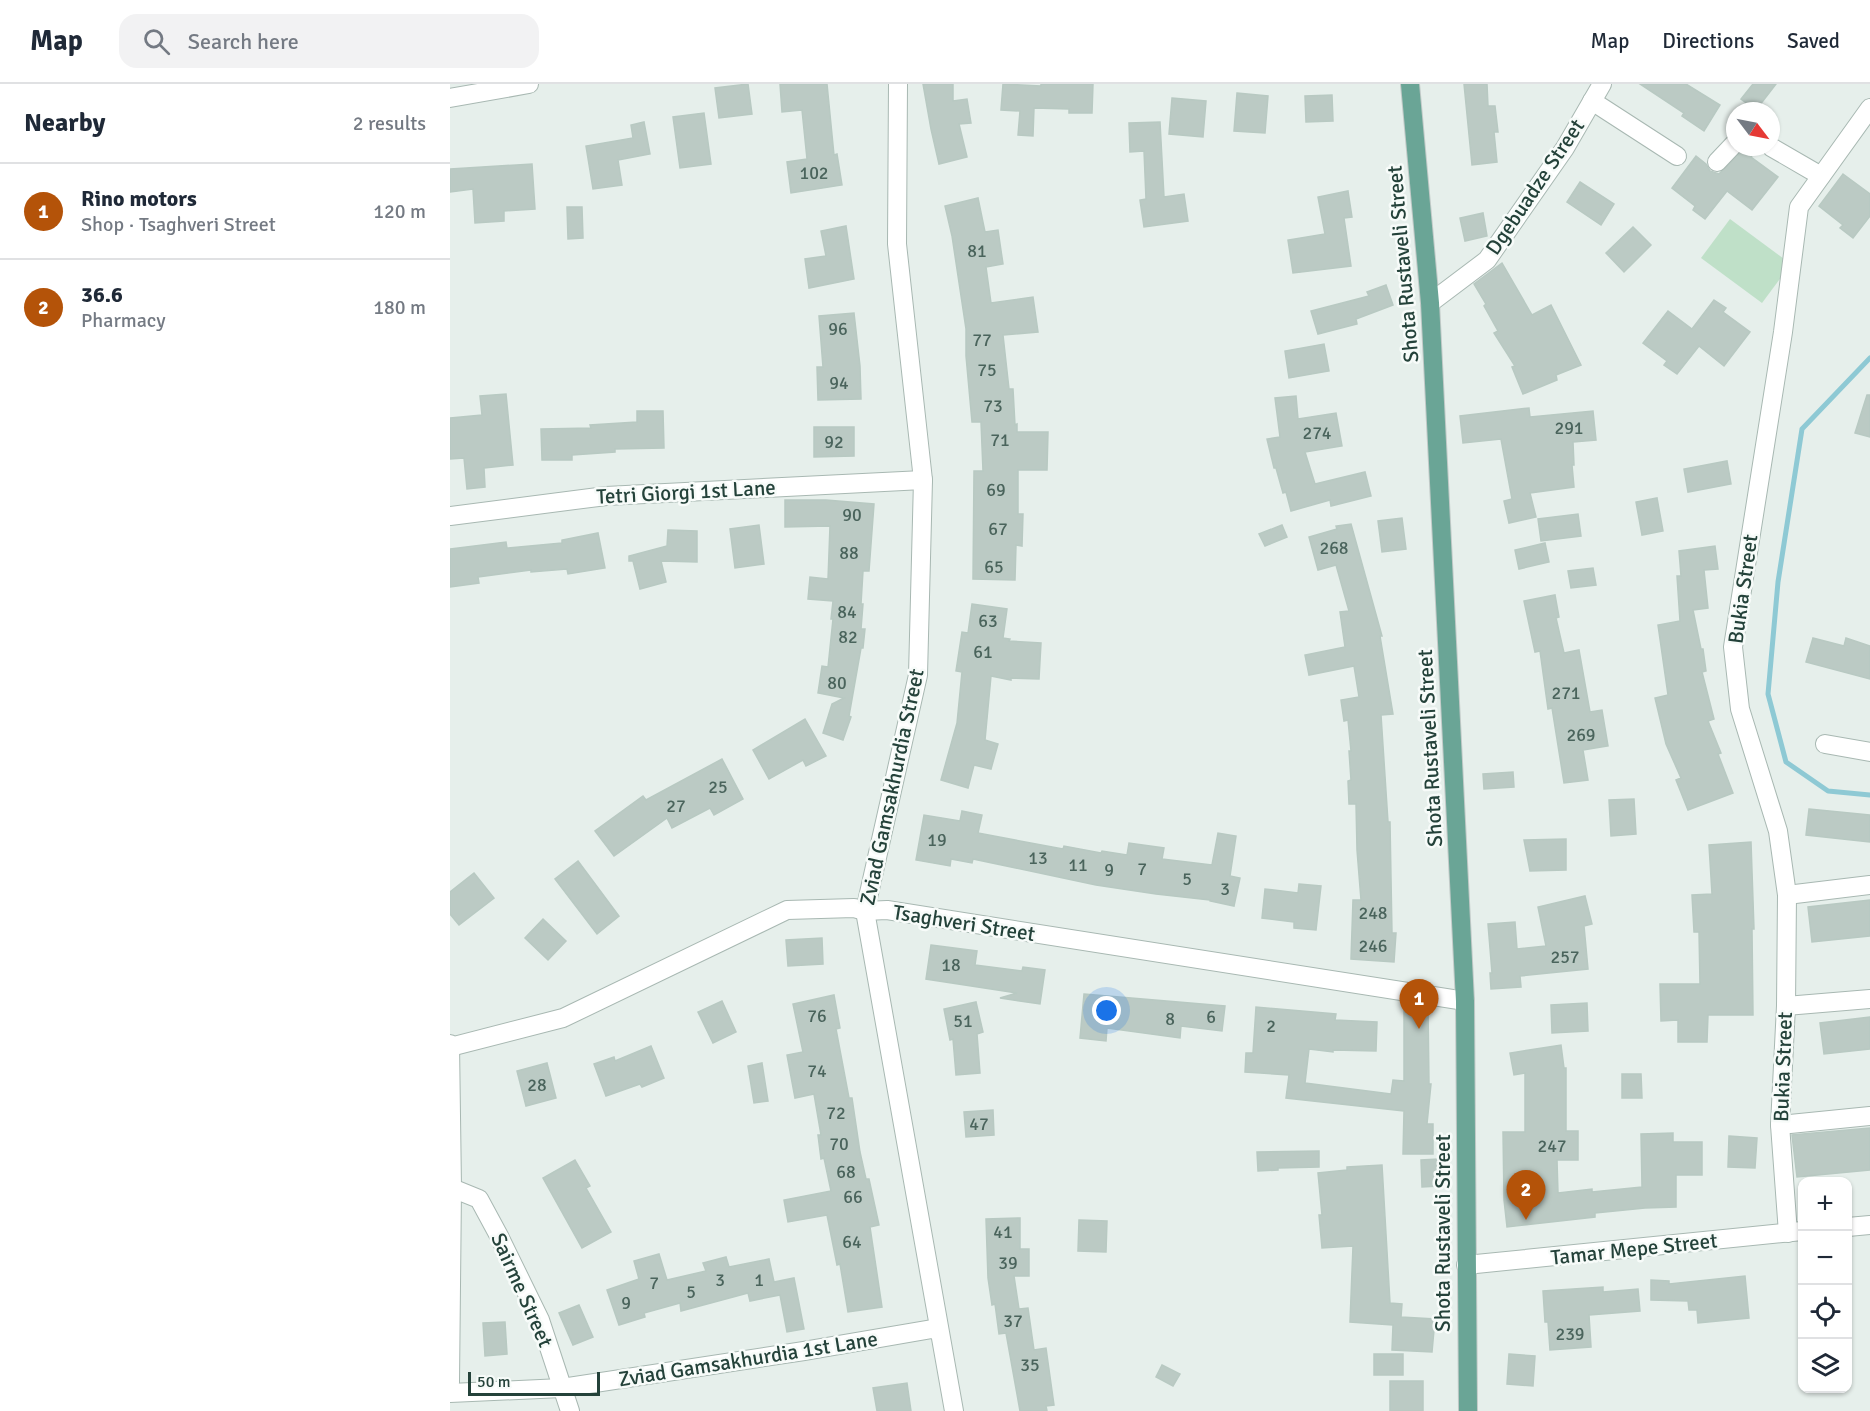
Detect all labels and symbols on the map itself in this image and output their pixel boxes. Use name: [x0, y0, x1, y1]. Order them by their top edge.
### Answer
north arrow: [1726, 102, 1780, 156]
street label: Dgebuadze Street: [1480, 114, 1590, 260]
house number: 102: [799, 162, 829, 184]
street label: Shota Rustaveli Street: [1381, 164, 1425, 364]
house number: 81: [967, 240, 987, 262]
house number: 96: [828, 318, 848, 340]
house number: 77: [972, 329, 992, 351]
house number: 75: [977, 359, 997, 381]
house number: 94: [829, 372, 849, 394]
house number: 73: [983, 395, 1003, 417]
house number: 291: [1554, 417, 1584, 439]
house number: 274: [1302, 422, 1332, 444]
house number: 71: [990, 429, 1010, 451]
house number: 92: [824, 431, 844, 453]
street label: Tetri Giorgi 1st Lane: [596, 474, 776, 510]
house number: 69: [986, 479, 1006, 501]
house number: 90: [842, 504, 862, 526]
house number: 67: [988, 518, 1008, 540]
street label: Bukia Street: [1722, 533, 1764, 645]
house number: 268: [1319, 537, 1349, 559]
house number: 88: [839, 542, 859, 564]
house number: 65: [984, 556, 1004, 578]
house number: 84: [837, 601, 857, 623]
house number: 63: [978, 610, 998, 632]
house number: 82: [838, 626, 858, 648]
house number: 61: [973, 641, 993, 663]
street label: Shota Rustaveli Street: [1412, 649, 1448, 847]
street label: Zviad Gamsakhurdia Street: [854, 666, 930, 908]
house number: 80: [827, 672, 847, 694]
house number: 271: [1551, 682, 1581, 704]
house number: 269: [1566, 724, 1596, 746]
house number: 25: [708, 776, 728, 798]
house number: 27: [666, 795, 686, 817]
house number: 19: [927, 829, 947, 851]
house number: 13: [1028, 847, 1048, 869]
house number: 11: [1068, 854, 1088, 876]
house number: 7: [1137, 858, 1147, 880]
house number: 9: [1104, 859, 1114, 881]
house number: 5: [1182, 868, 1192, 890]
house number: 3: [1220, 878, 1230, 900]
street label: Tsaghveri Street: [891, 899, 1037, 947]
house number: 248: [1358, 902, 1388, 924]
house number: 246: [1358, 935, 1388, 957]
house number: 257: [1550, 946, 1580, 968]
house number: 18: [941, 954, 961, 976]
pin: 1: [1400, 980, 1438, 1029]
your location: [1092, 996, 1121, 1025]
house number: 76: [807, 1005, 827, 1027]
house number: 6: [1206, 1006, 1216, 1028]
house number: 8: [1165, 1008, 1175, 1030]
house number: 51: [953, 1010, 973, 1032]
street label: Bukia Street: [1768, 1011, 1798, 1123]
house number: 2: [1266, 1015, 1276, 1037]
house number: 74: [807, 1060, 827, 1082]
house number: 28: [527, 1074, 547, 1096]
house number: 72: [826, 1102, 846, 1124]
house number: 47: [969, 1113, 989, 1135]
house number: 70: [829, 1133, 849, 1155]
street label: Shota Rustaveli Street: [1430, 1134, 1456, 1332]
house number: 247: [1537, 1135, 1567, 1157]
house number: 68: [836, 1161, 856, 1183]
pin: 2: [1506, 1170, 1546, 1220]
house number: 66: [843, 1186, 863, 1208]
house number: 41: [993, 1221, 1013, 1243]
street label: Tamar Mepe Street: [1549, 1227, 1719, 1271]
street label: Sairme Street: [485, 1229, 559, 1351]
house number: 64: [842, 1231, 862, 1253]
house number: 39: [998, 1252, 1018, 1274]
house number: 3: [715, 1269, 725, 1291]
house number: 1: [754, 1269, 764, 1291]
house number: 7: [649, 1272, 659, 1294]
house number: 5: [686, 1281, 696, 1303]
house number: 9: [621, 1292, 631, 1314]
house number: 37: [1003, 1310, 1023, 1332]
house number: 239: [1555, 1323, 1585, 1345]
street label: Zviad Gamsakhurdia 1st Lane: [617, 1326, 879, 1392]
house number: 35: [1020, 1354, 1040, 1376]
scale bar: [468, 1369, 600, 1396]

